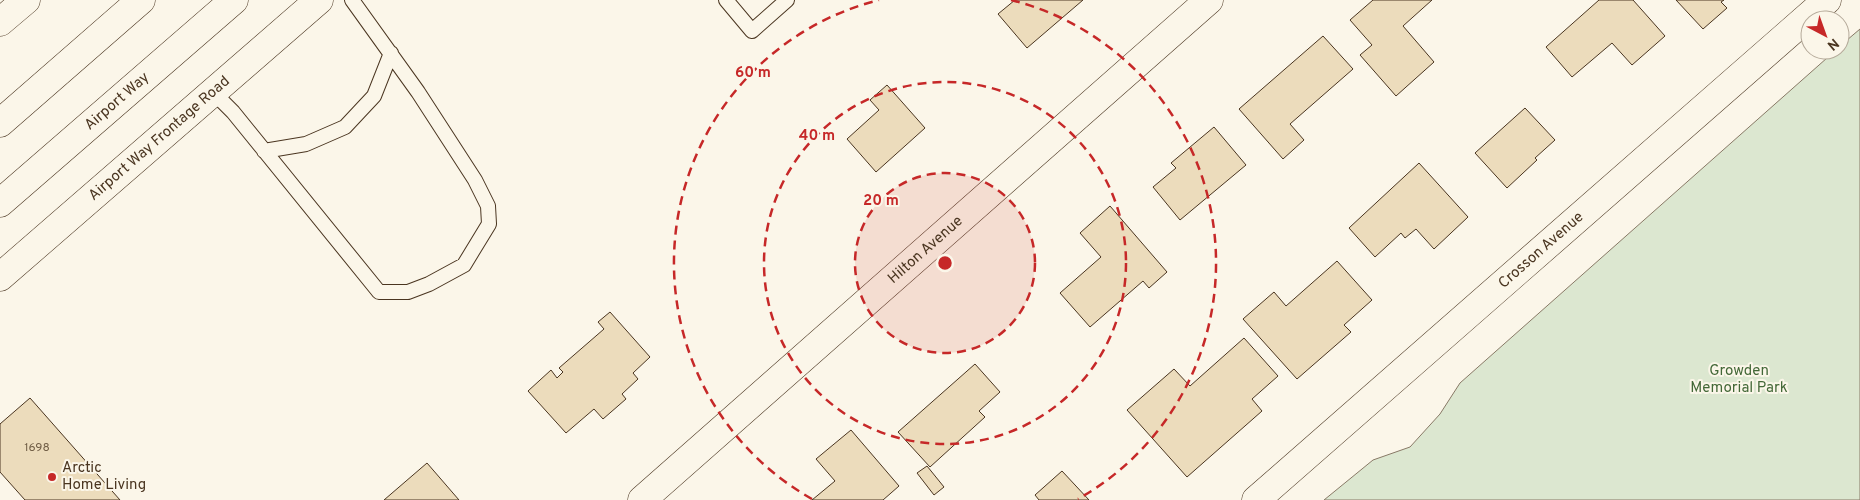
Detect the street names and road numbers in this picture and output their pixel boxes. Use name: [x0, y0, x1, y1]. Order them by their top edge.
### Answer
street label: Airport Way: [81, 68, 153, 135]
street label: Airport Way Frontage Road: [85, 72, 234, 205]
street label: Crosson Avenue: [1495, 208, 1588, 293]
street label: Hilton Avenue: [884, 212, 967, 288]

